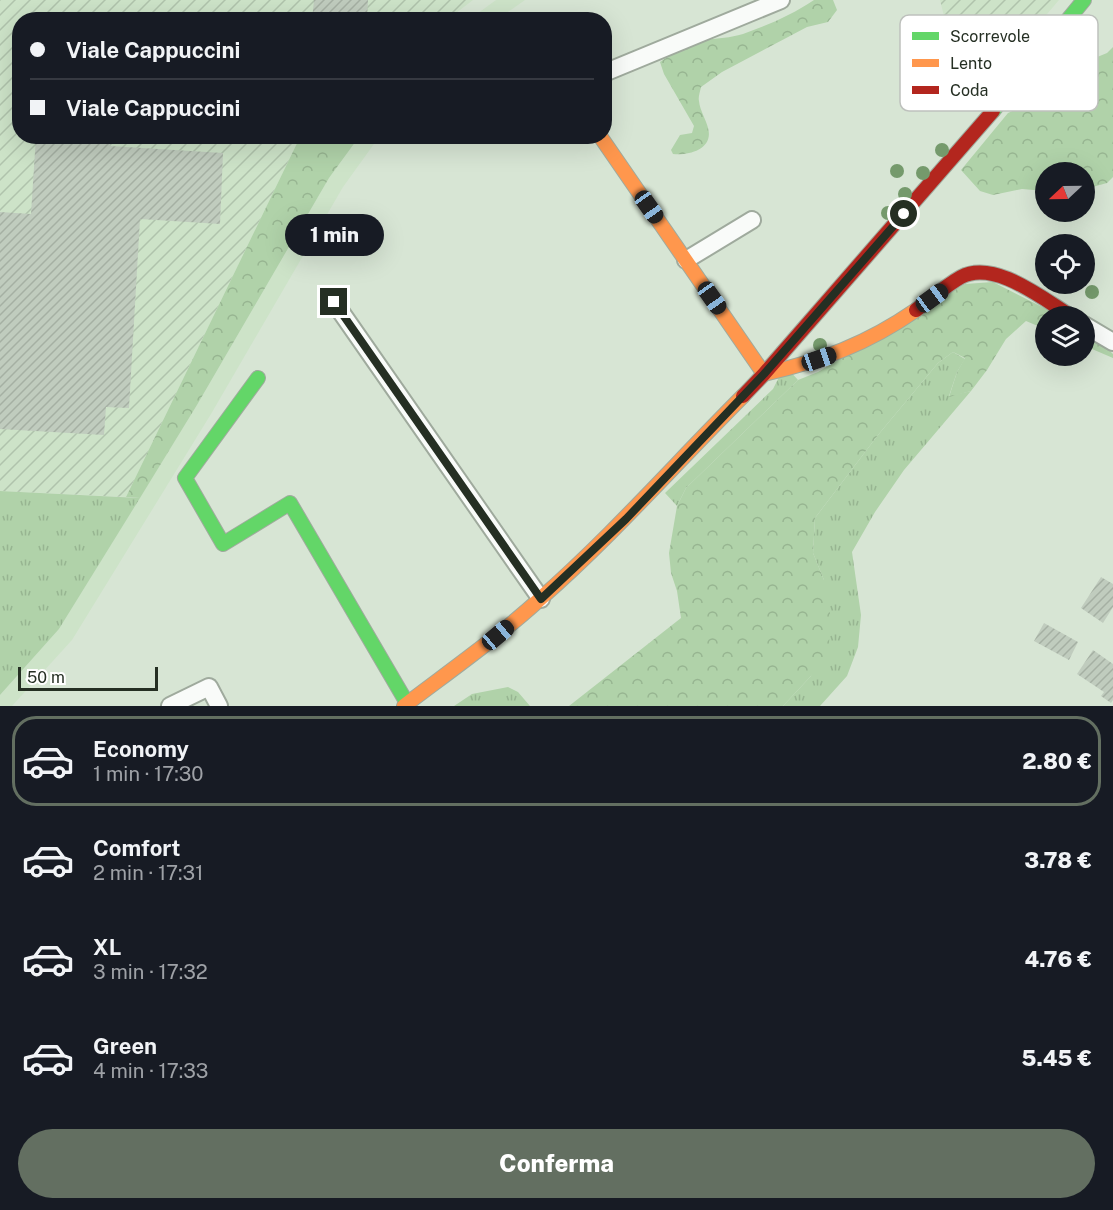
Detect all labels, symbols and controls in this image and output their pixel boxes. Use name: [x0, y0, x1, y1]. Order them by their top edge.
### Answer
legend: [900, 15, 1098, 111]
text: Scorrevole: [950, 27, 1030, 46]
text: Viale Cappuccini: [66, 37, 240, 63]
text: Lento: [950, 54, 992, 73]
text: Coda: [950, 81, 988, 100]
text: Viale Cappuccini: [66, 95, 240, 121]
north arrow: [1035, 162, 1095, 222]
map controls: [1035, 162, 1095, 366]
car: [631, 187, 667, 227]
route start: [890, 200, 917, 227]
callout: 1 min: [284, 215, 384, 257]
text: 1 min: [310, 223, 359, 247]
button: locate: [1035, 234, 1095, 294]
car: [694, 278, 730, 318]
car: [912, 280, 952, 316]
route end: [320, 288, 347, 315]
button: layers: [1035, 306, 1095, 366]
car: [799, 345, 839, 373]
car: [478, 617, 518, 653]
scale bar: [18, 664, 158, 692]
text: 50 m: [27, 668, 65, 687]
icon: car: [21, 734, 75, 788]
text: Economy: [93, 736, 189, 762]
text: 2.80 €: [1022, 748, 1092, 774]
text: 1 min · 17:30: [93, 762, 203, 786]
icon: car: [21, 833, 75, 887]
text: Comfort: [93, 835, 180, 861]
text: 3.78 €: [1024, 847, 1092, 873]
text: 2 min · 17:31: [93, 861, 203, 885]
icon: car: [21, 932, 75, 986]
text: XL: [93, 934, 121, 960]
text: 4.76 €: [1025, 946, 1092, 972]
text: 3 min · 17:32: [93, 960, 208, 984]
icon: car: [21, 1031, 75, 1085]
text: Green: [93, 1033, 157, 1059]
text: 5.45 €: [1021, 1045, 1092, 1071]
text: 4 min · 17:33: [93, 1059, 208, 1083]
button: Conferma: [18, 1129, 1095, 1198]

